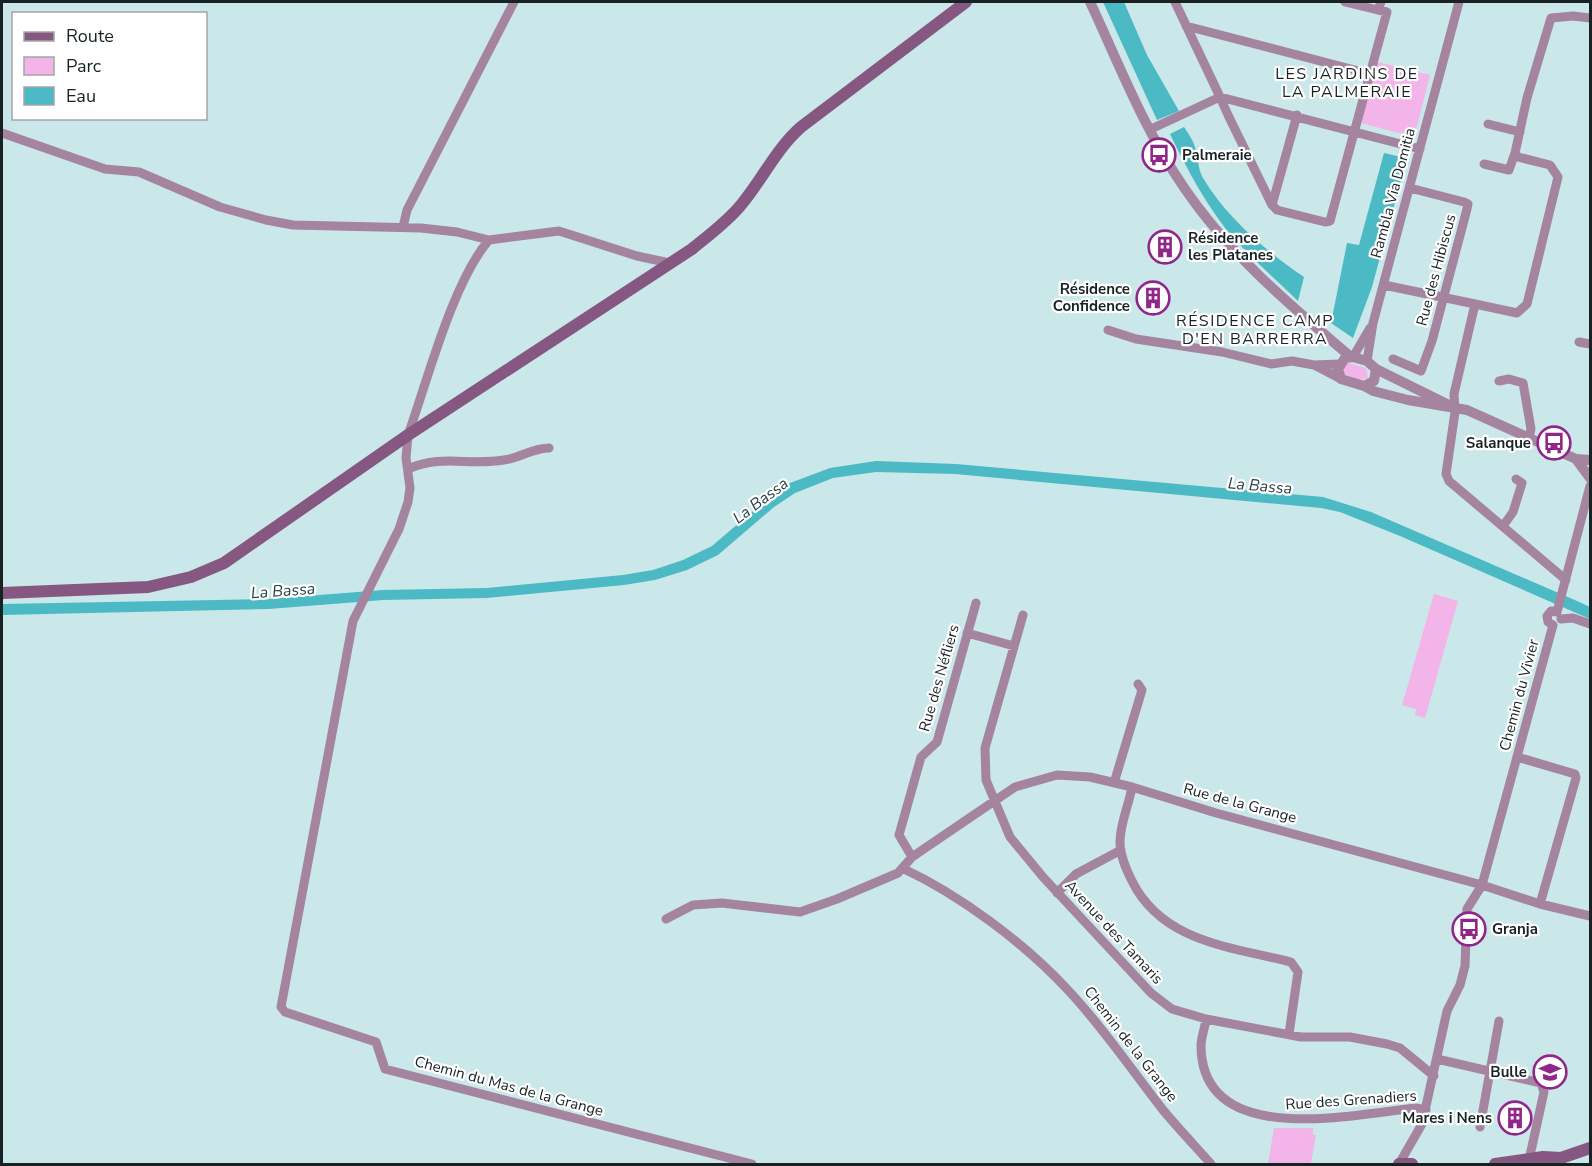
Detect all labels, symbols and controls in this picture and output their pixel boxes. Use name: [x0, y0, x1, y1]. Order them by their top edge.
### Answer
legend: [12, 12, 207, 120]
text: Route: [66, 24, 114, 48]
text: Parc: [66, 54, 101, 78]
district label: LES JARDINS DE LA PALMERAIE: [1275, 63, 1419, 103]
text: Eau: [66, 84, 96, 108]
street label: Rambla Via Domitia: [1366, 126, 1420, 260]
bus stop icon: Palmeraie: [1141, 137, 1177, 173]
place label: Palmeraie: [1182, 145, 1252, 165]
street label: Rue des Hibiscus: [1411, 212, 1461, 328]
place label: Résidence les Platanes: [1188, 228, 1273, 265]
building icon: Résidence les Platanes: [1147, 229, 1183, 265]
place label: Résidence Confidence: [1053, 279, 1130, 316]
building icon: Résidence Confidence: [1135, 280, 1171, 316]
district label: RÉSIDENCE CAMP D'EN BARRERRA: [1176, 310, 1334, 350]
bus stop icon: Salanque: [1536, 425, 1572, 461]
place label: Salanque: [1466, 433, 1531, 453]
water label: La Bassa: [1227, 472, 1293, 500]
water label: La Bassa: [728, 473, 793, 529]
water label: La Bassa: [250, 578, 316, 604]
street label: Rue des Néfliers: [914, 622, 964, 734]
street label: Chemin du Vivier: [1494, 636, 1544, 753]
street label: Rue de la Grange: [1181, 778, 1299, 828]
street label: Avenue des Tamaris: [1061, 876, 1167, 988]
bus stop icon: Granja: [1451, 911, 1487, 947]
place label: Granja: [1492, 919, 1538, 939]
street label: Chemin de la Grange: [1080, 982, 1182, 1106]
street label: Chemin du Mas de la Grange: [413, 1051, 605, 1121]
school or university icon: Bulle: [1532, 1054, 1568, 1090]
place label: Bulle: [1490, 1062, 1527, 1082]
street label: Rue des Grenadiers: [1285, 1085, 1417, 1115]
building icon: Mares i Nens: [1497, 1100, 1533, 1136]
place label: Mares i Nens: [1402, 1108, 1492, 1128]

